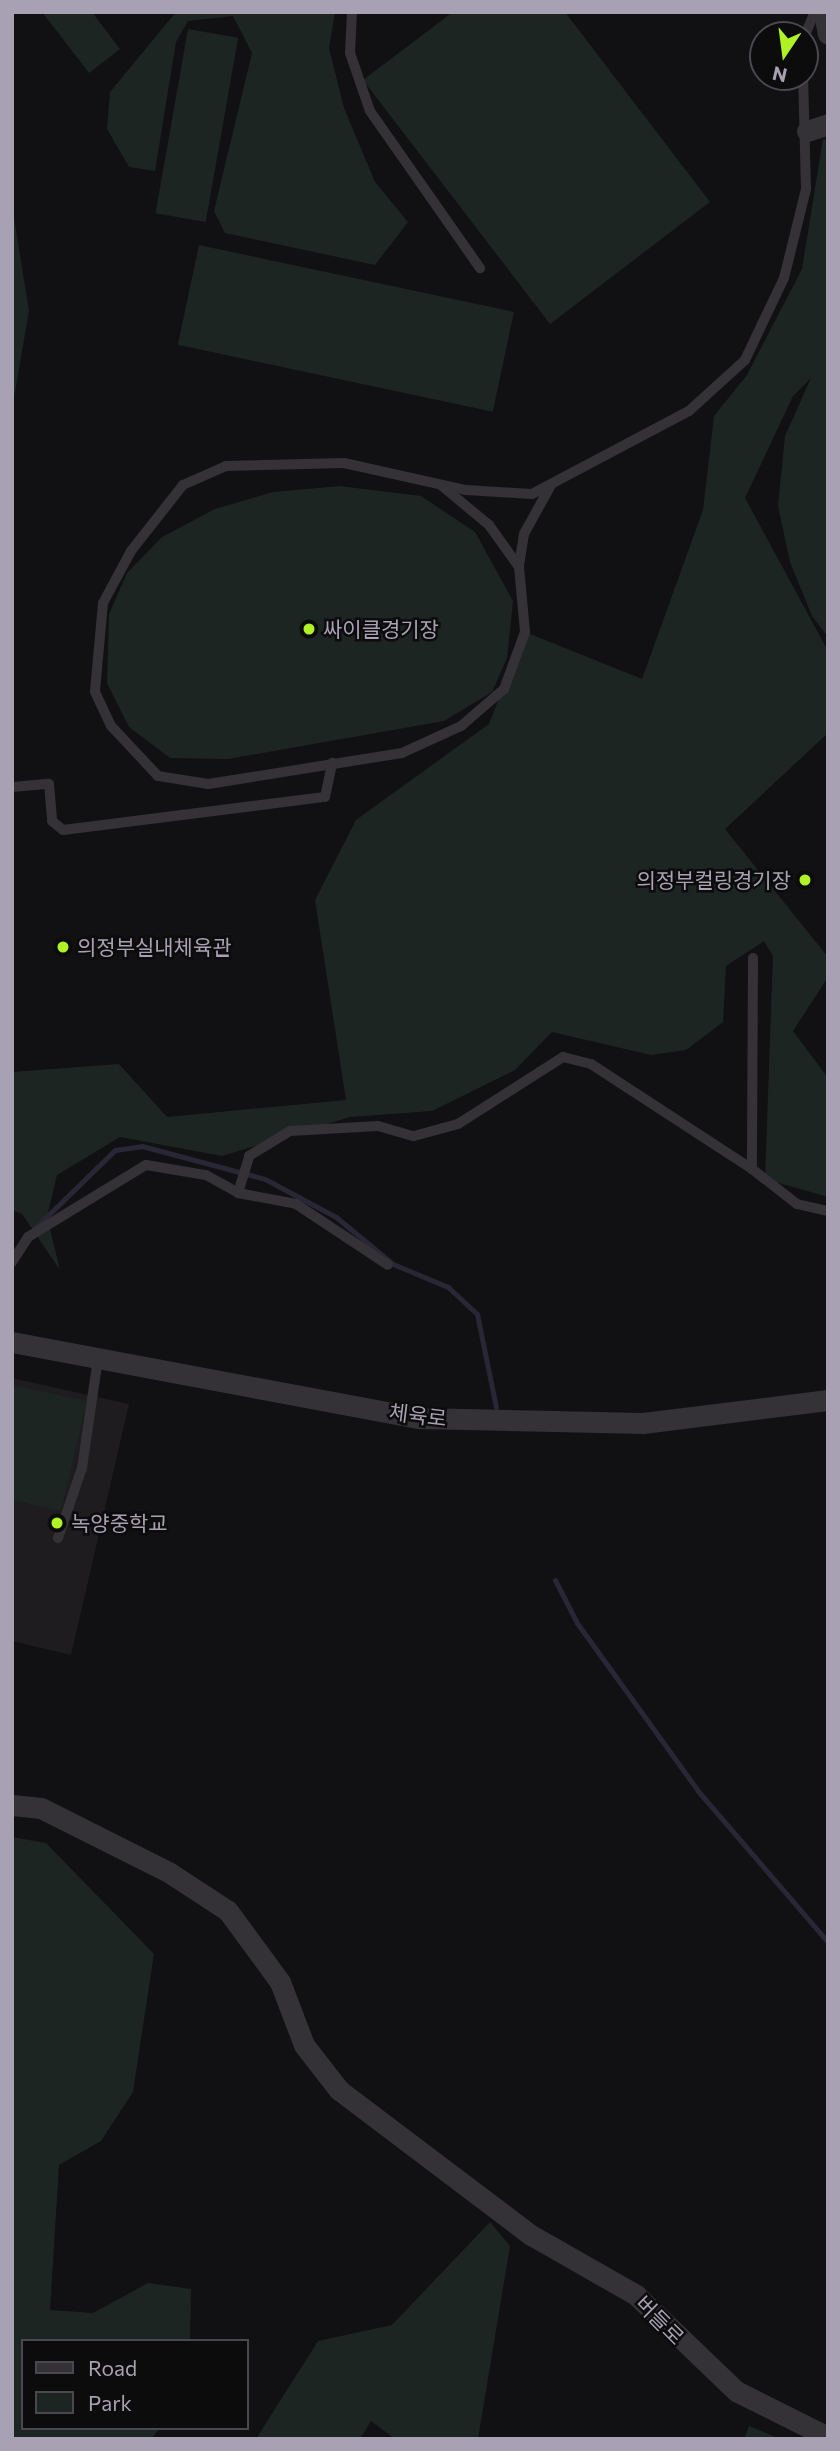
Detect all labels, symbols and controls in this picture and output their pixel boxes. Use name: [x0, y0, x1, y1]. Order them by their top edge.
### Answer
north arrow: [749, 21, 819, 91]
text: N: [770, 62, 789, 88]
place label: 싸이클경기장: [323, 616, 439, 642]
marker: 싸이클경기장: [301, 621, 317, 637]
place label: 의정부컬링경기장: [636, 867, 791, 893]
marker: 의정부컬링경기장: [797, 872, 813, 888]
place label: 의정부실내체육관: [77, 934, 232, 960]
marker: 의정부실내체육관: [55, 939, 71, 955]
street label: 체육로: [388, 1399, 448, 1431]
place label: 녹양중학교: [71, 1510, 168, 1536]
marker: 녹양중학교: [49, 1515, 65, 1531]
street label: 버들로: [631, 2291, 689, 2349]
legend: [21, 2339, 248, 2430]
text: Road: [88, 2355, 137, 2380]
text: Park: [88, 2390, 132, 2415]

